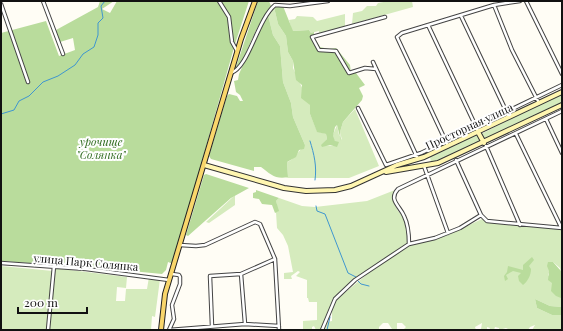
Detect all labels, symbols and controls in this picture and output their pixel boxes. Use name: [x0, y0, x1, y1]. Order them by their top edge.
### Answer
street label: Просторная улица: [423, 99, 516, 153]
park label: урочище "Солянка": [76, 134, 126, 162]
street label: улица Парк Солянка: [32, 250, 139, 274]
scale bar: [18, 289, 87, 315]
text: 200 m: [24, 294, 58, 310]

